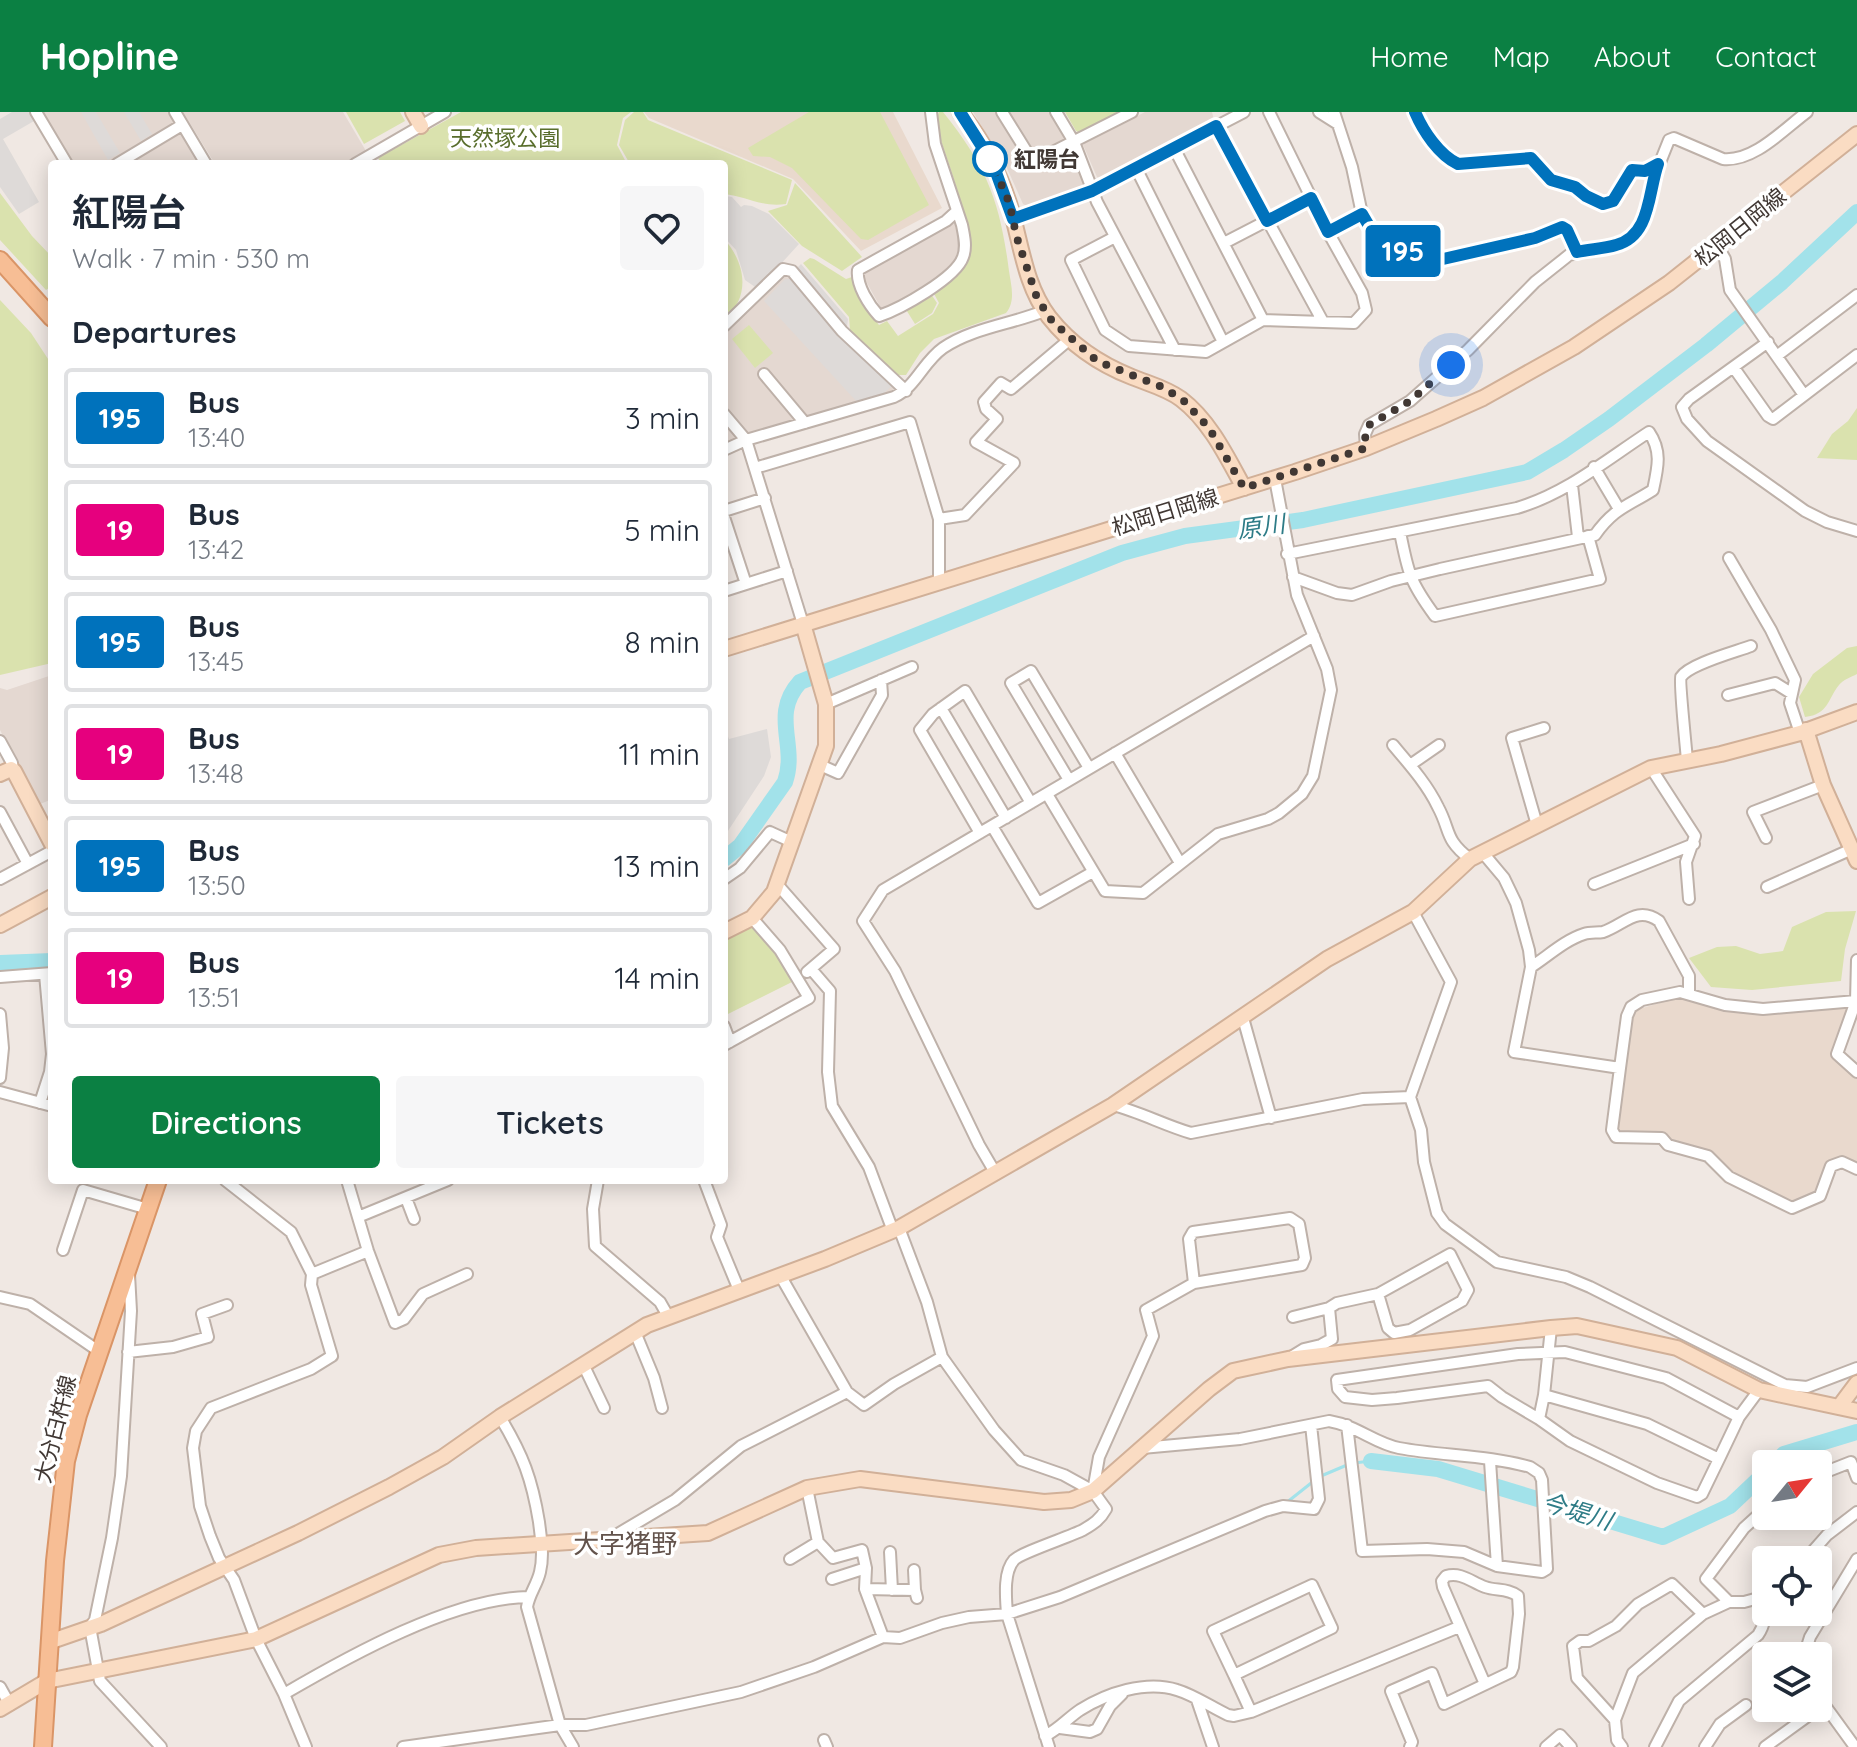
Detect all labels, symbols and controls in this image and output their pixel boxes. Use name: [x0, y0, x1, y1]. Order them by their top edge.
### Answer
text: Hopline: [40, 32, 179, 80]
text: Home: [1370, 39, 1449, 74]
text: Map: [1493, 39, 1550, 74]
text: About: [1594, 39, 1671, 74]
text: Contact: [1715, 39, 1817, 74]
park label: 天然塚公園: [450, 124, 560, 152]
marker: 紅陽台: [973, 142, 1007, 176]
place label: 紅陽台: [1014, 145, 1080, 173]
street label: 松岡日岡線: [1688, 182, 1792, 272]
button: heart: [620, 186, 704, 270]
text: 紅陽台: [72, 188, 186, 236]
line badge: 195: [1357, 225, 1449, 277]
text: 195: [1382, 233, 1424, 268]
text: Walk · 7 min · 530 m: [72, 242, 310, 275]
text: Departures: [72, 313, 237, 351]
your location: [1431, 345, 1471, 385]
text: Bus: [188, 383, 240, 421]
text: 3 min: [625, 399, 700, 437]
text: 195: [99, 400, 141, 435]
text: 13:40: [188, 421, 245, 454]
street label: 松岡日岡線: [1108, 483, 1222, 541]
text: Bus: [188, 495, 240, 533]
water label: 原川: [1235, 507, 1290, 544]
text: 5 min: [624, 511, 700, 549]
text: 19: [107, 512, 133, 547]
text: 13:42: [188, 533, 244, 566]
text: Bus: [188, 607, 240, 645]
text: 8 min: [624, 623, 700, 661]
text: 195: [99, 624, 141, 659]
text: 13:45: [188, 645, 244, 678]
text: Bus: [188, 719, 240, 757]
text: 11 min: [618, 735, 700, 773]
text: 19: [107, 736, 133, 771]
text: 13:48: [188, 757, 244, 790]
text: Bus: [188, 831, 240, 869]
text: 13 min: [614, 847, 700, 885]
text: 195: [99, 848, 141, 883]
text: 13:50: [188, 869, 246, 902]
text: Bus: [188, 943, 240, 981]
text: 14 min: [614, 959, 700, 997]
text: 19: [107, 960, 133, 995]
text: 13:51: [188, 981, 240, 1014]
button: Directions: [72, 1076, 380, 1168]
button: Tickets: [396, 1076, 704, 1168]
street label: 大分臼杵線: [28, 1372, 82, 1486]
north arrow: [1752, 1450, 1832, 1530]
map controls: [1752, 1450, 1832, 1722]
water label: 今堤川: [1538, 1486, 1619, 1537]
district label: 大字猪野: [573, 1527, 677, 1560]
button: locate: [1752, 1546, 1832, 1626]
button: layers: [1752, 1642, 1832, 1722]

